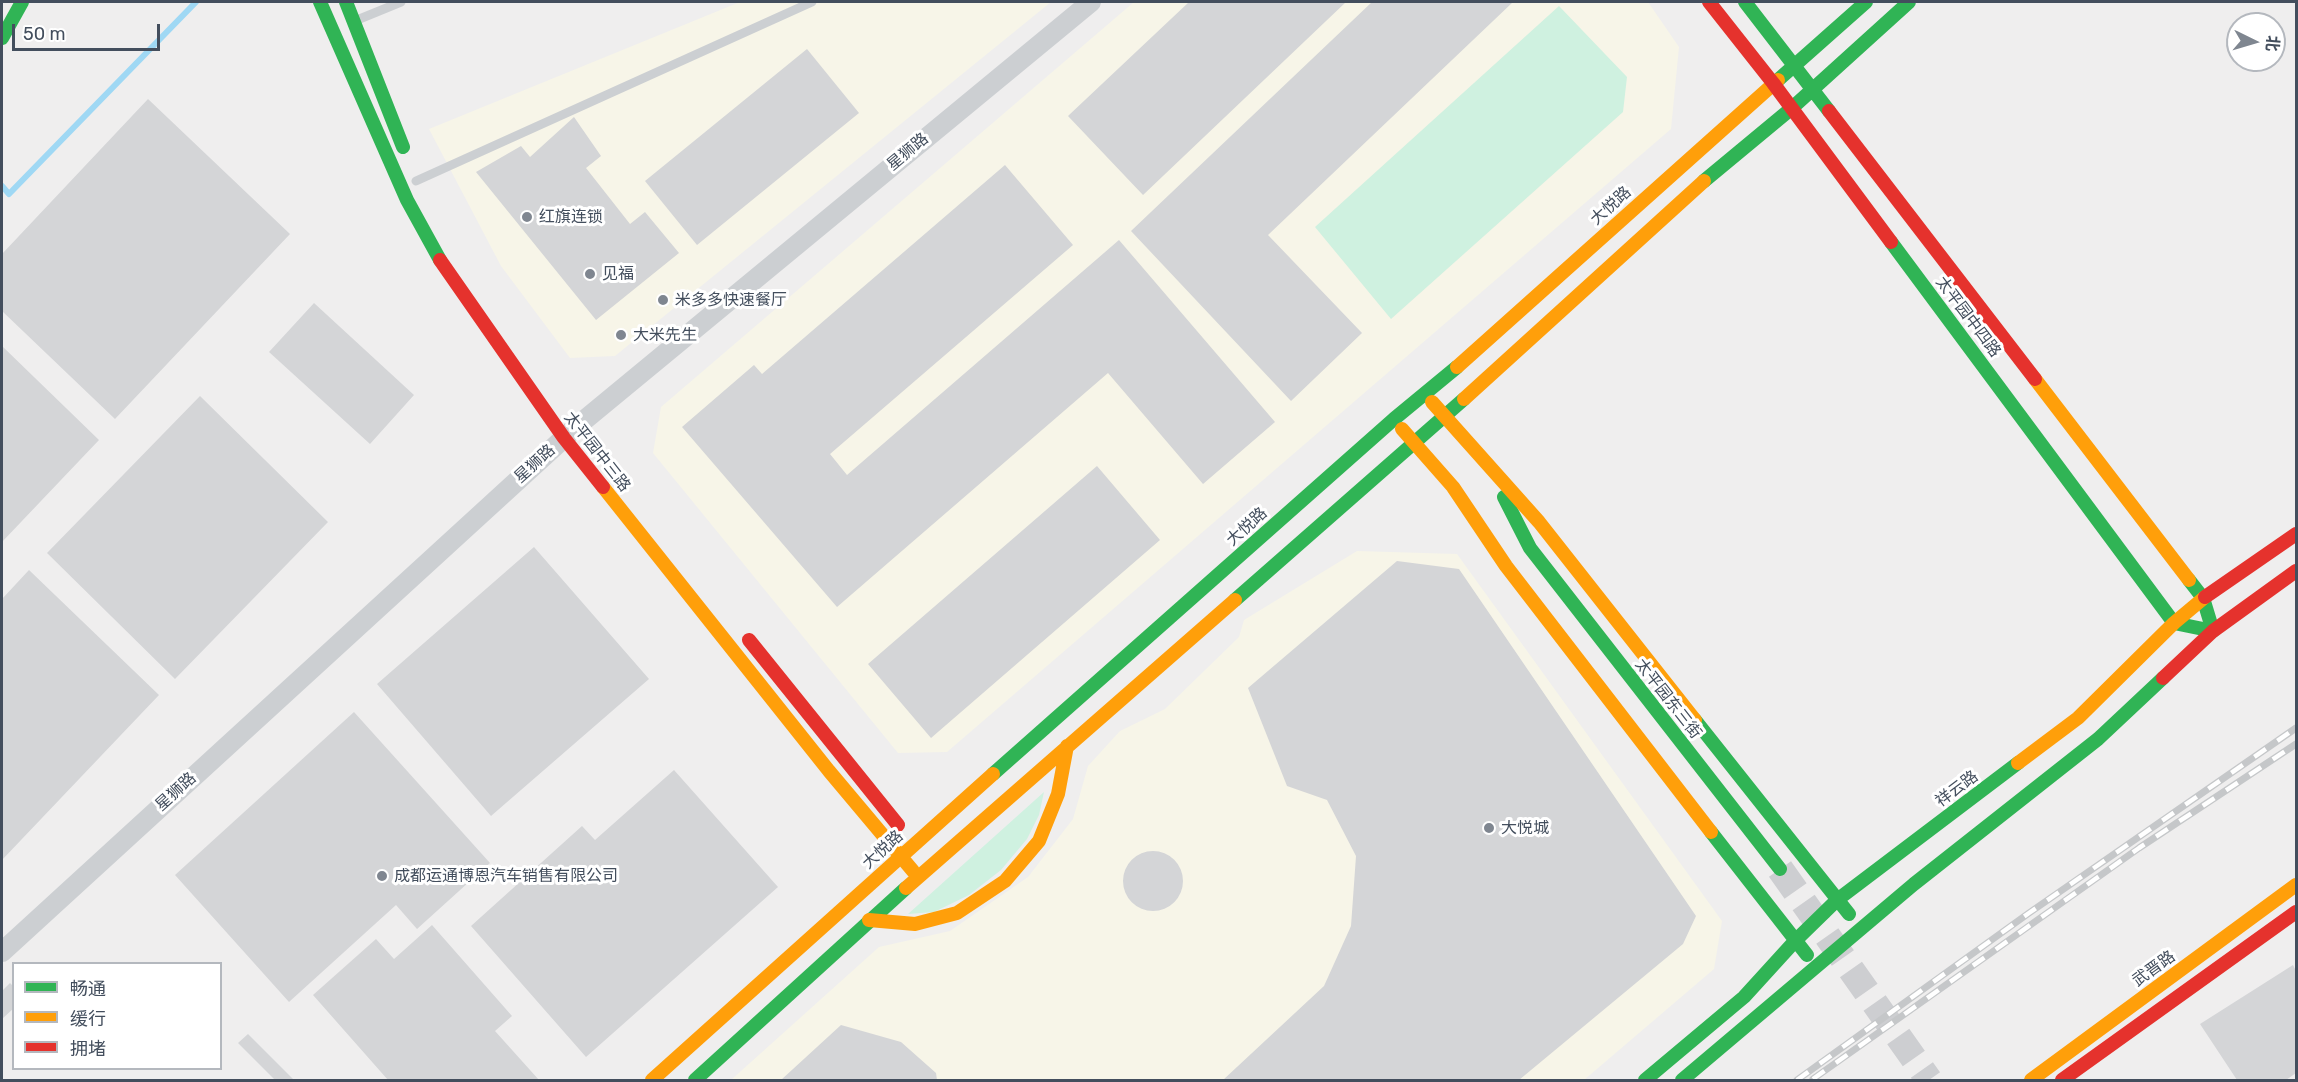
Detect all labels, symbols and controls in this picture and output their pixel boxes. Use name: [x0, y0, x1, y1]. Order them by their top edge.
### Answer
scale bar: [15, 12, 164, 50]
north arrow: [2226, 12, 2286, 72]
text: 50 m: [23, 23, 66, 45]
text: 北: [2262, 35, 2283, 52]
street label: 星狮路: [883, 129, 933, 175]
street label: 大悦路: [1587, 183, 1635, 229]
place label: 红旗连锁: [539, 207, 603, 227]
marker: 红旗连锁: [520, 210, 534, 224]
place label: 见福: [602, 264, 634, 284]
marker: 见福: [583, 267, 597, 281]
street label: 太平园中四路: [1931, 273, 2005, 361]
place label: 米多多快速餐厅: [675, 290, 787, 310]
marker: 米多多快速餐厅: [656, 293, 670, 307]
place label: 大米先生: [633, 325, 697, 345]
marker: 大米先生: [614, 328, 628, 342]
street label: 太平园中三路: [560, 408, 634, 496]
street label: 星狮路: [511, 441, 559, 487]
street label: 大悦路: [1223, 504, 1271, 550]
street label: 太平园东三街: [1631, 655, 1705, 743]
street label: 祥云路: [1932, 767, 1982, 811]
street label: 星狮路: [152, 769, 200, 815]
place label: 大悦城: [1501, 818, 1549, 838]
marker: 大悦城: [1482, 821, 1496, 835]
street label: 大悦路: [859, 827, 907, 873]
place label: 成都运通博恩汽车销售有限公司: [394, 866, 618, 886]
marker: 成都运通博恩汽车销售有限公司: [375, 869, 389, 883]
street label: 武晋路: [2129, 947, 2179, 991]
legend: [12, 962, 222, 1070]
text: 畅通: [70, 978, 106, 1000]
text: 缓行: [70, 1008, 106, 1030]
text: 拥堵: [70, 1038, 106, 1060]

